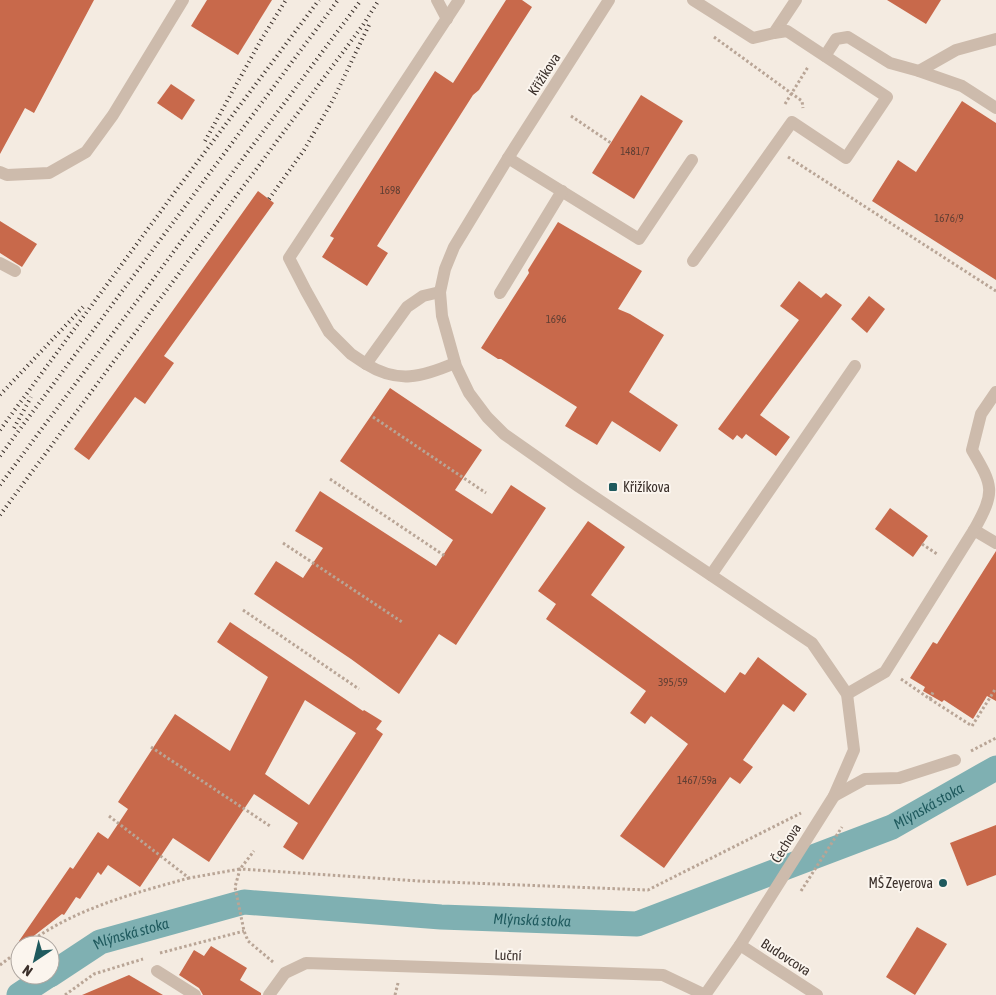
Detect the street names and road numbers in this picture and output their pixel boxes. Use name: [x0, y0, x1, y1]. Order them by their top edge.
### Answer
street label: Křižíkova: [525, 50, 563, 98]
street label: Čechova: [767, 820, 804, 866]
street label: Budovcova: [758, 935, 814, 979]
street label: Luční: [494, 947, 522, 963]

